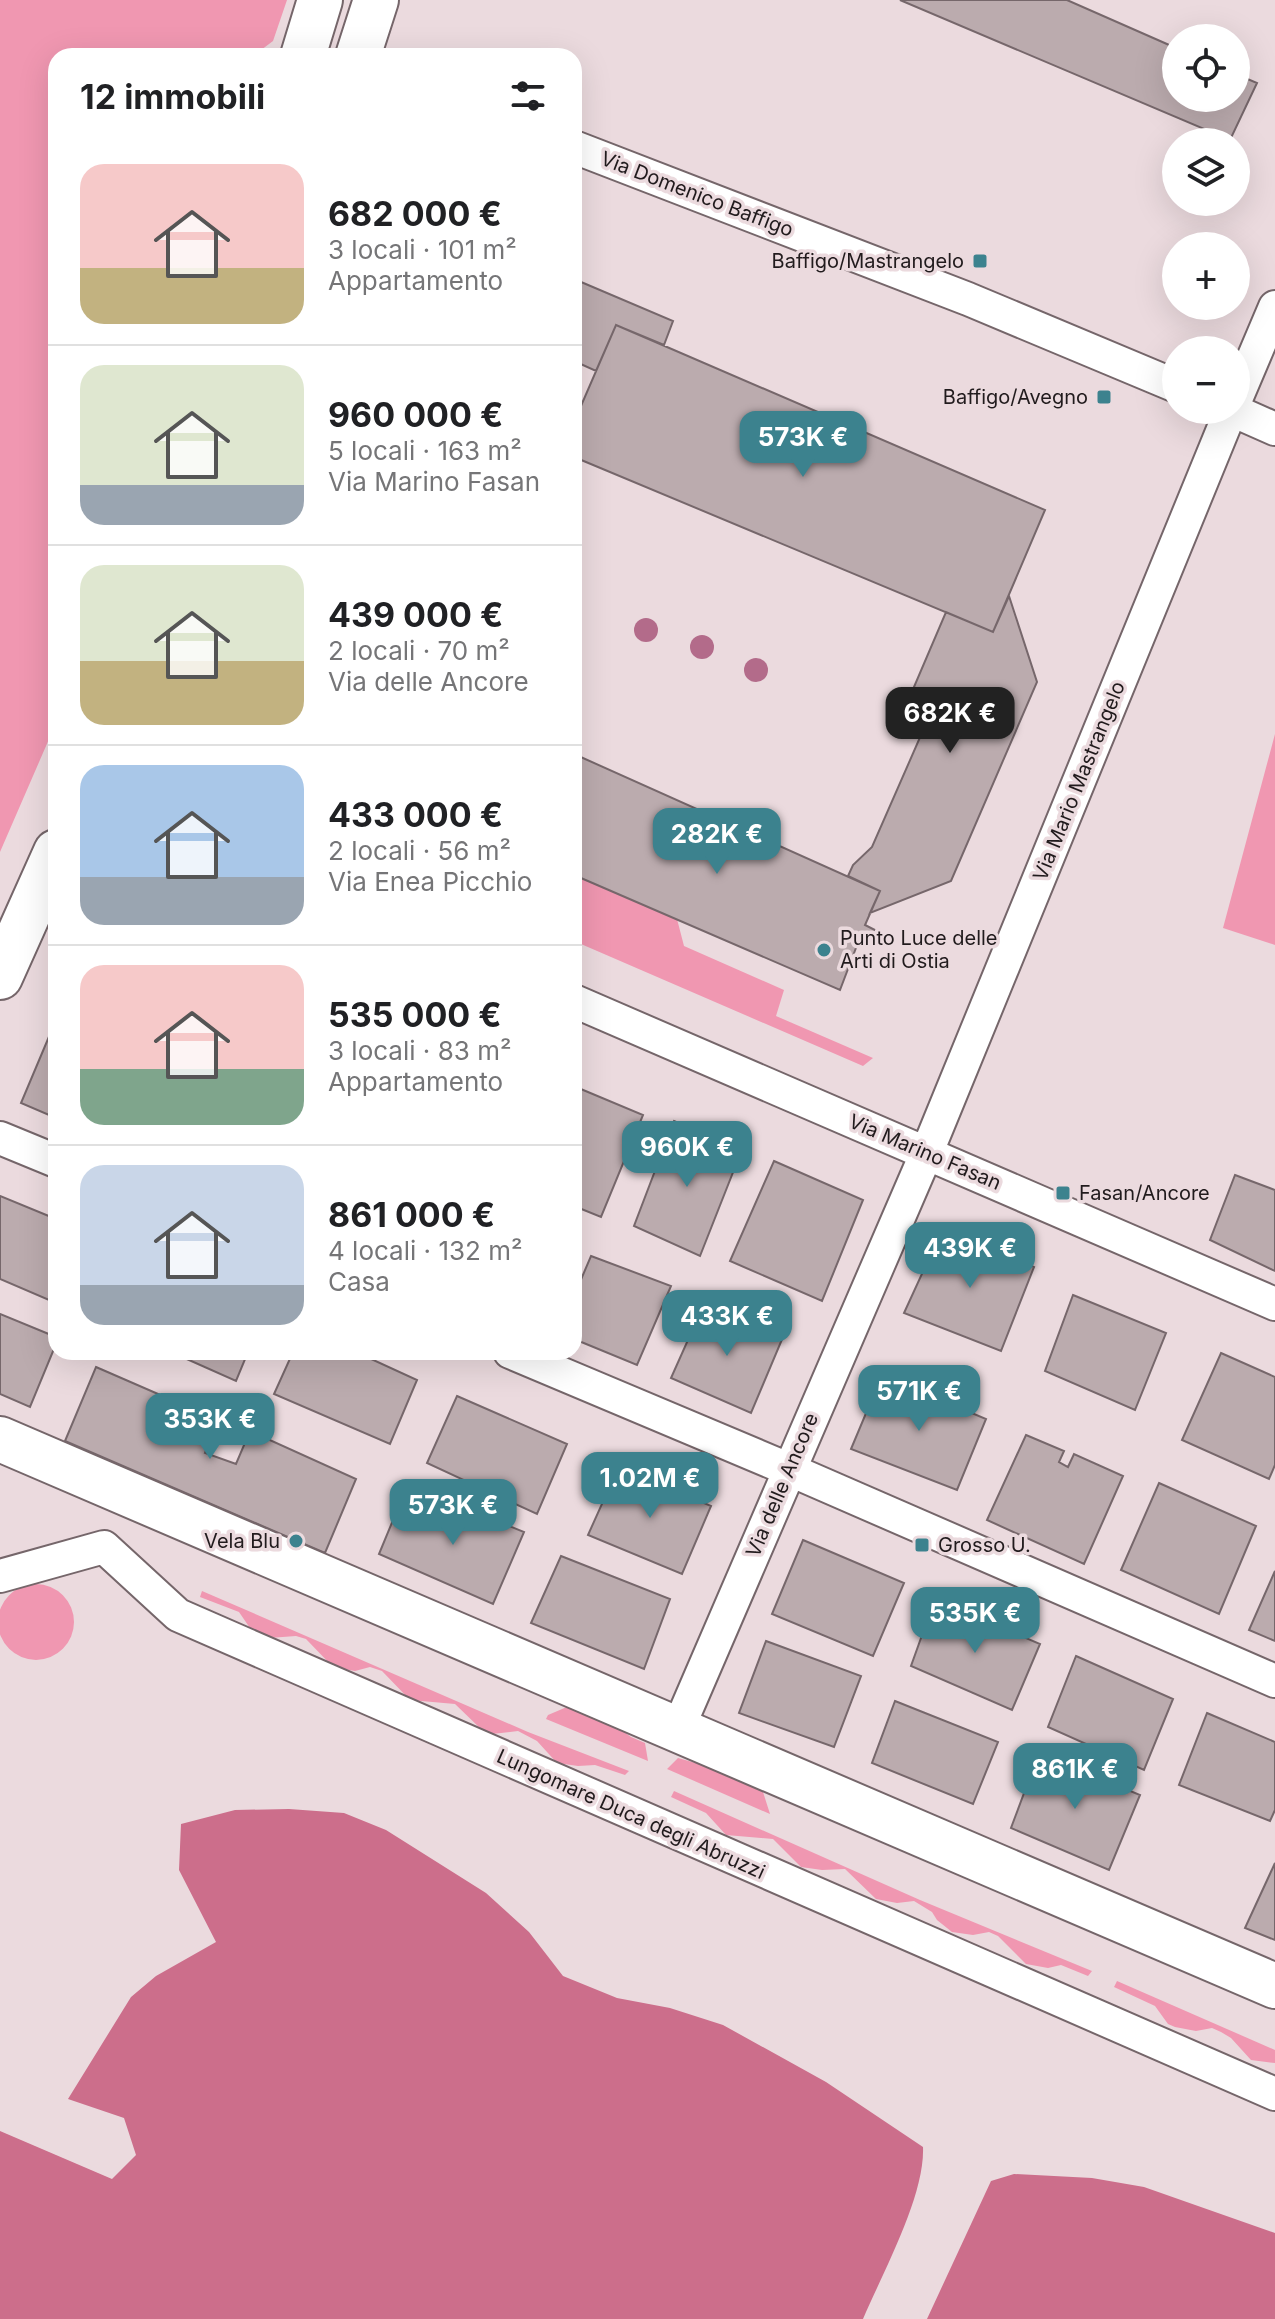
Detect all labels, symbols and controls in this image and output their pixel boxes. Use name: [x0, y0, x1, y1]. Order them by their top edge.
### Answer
map controls: [1162, 24, 1250, 424]
button: locate: [1162, 24, 1250, 112]
icon: filters: [506, 74, 550, 118]
text: 12 immobili: [80, 76, 265, 117]
button: layers: [1162, 128, 1250, 216]
street label: Via Domenico Baffigo: [597, 146, 797, 242]
text: 682 000 €: [328, 193, 502, 234]
icon: home: [144, 196, 240, 292]
button: +: [1162, 232, 1250, 320]
text: 3 locali · 101 m²: [328, 234, 517, 265]
place label: Baffigo/Mastrangelo: [772, 249, 964, 273]
marker: Baffigo/Mastrangelo: [971, 252, 989, 270]
text: Appartamento: [328, 265, 503, 296]
button: −: [1162, 336, 1250, 424]
place label: Baffigo/Avegno: [943, 385, 1088, 409]
marker: Baffigo/Avegno: [1095, 388, 1113, 406]
text: 960 000 €: [328, 394, 503, 435]
icon: home: [144, 397, 240, 493]
pin: 573K €: [738, 411, 868, 479]
text: 573K €: [758, 421, 848, 452]
text: 5 locali · 163 m²: [328, 435, 522, 466]
text: Via Marino Fasan: [328, 466, 540, 497]
text: 439 000 €: [328, 594, 503, 635]
icon: home: [144, 597, 240, 693]
text: 2 locali · 70 m²: [328, 635, 510, 666]
text: Via delle Ancore: [328, 666, 529, 697]
street label: Via Mario Mastrangelo: [1028, 678, 1130, 884]
pin: 682K €: [885, 687, 1015, 755]
text: 682K €: [904, 697, 996, 728]
text: 433 000 €: [328, 794, 503, 835]
icon: home: [144, 797, 240, 893]
pin: 282K €: [652, 808, 782, 876]
text: 282K €: [671, 818, 763, 849]
text: 2 locali · 56 m²: [328, 835, 511, 866]
text: Via Enea Picchio: [328, 866, 532, 897]
place label: Punto Luce delle Arti di Ostia: [840, 926, 997, 973]
marker: Punto Luce delle Arti di Ostia: [815, 941, 833, 959]
text: 535 000 €: [328, 994, 502, 1035]
icon: home: [144, 997, 240, 1093]
text: 3 locali · 83 m²: [328, 1035, 511, 1066]
text: Appartamento: [328, 1066, 503, 1097]
street label: Via Marino Fasan: [845, 1109, 1005, 1195]
pin: 960K €: [622, 1121, 752, 1189]
text: 960K €: [640, 1131, 734, 1162]
place label: Fasan/Ancore: [1079, 1181, 1210, 1205]
marker: Fasan/Ancore: [1054, 1184, 1072, 1202]
text: 861 000 €: [328, 1194, 495, 1235]
icon: home: [144, 1197, 240, 1293]
pin: 439K €: [905, 1222, 1035, 1290]
text: 439K €: [923, 1232, 1017, 1263]
text: 4 locali · 132 m²: [328, 1235, 522, 1266]
text: Casa: [328, 1266, 390, 1297]
pin: 433K €: [662, 1290, 792, 1358]
text: 433K €: [680, 1300, 774, 1331]
pin: 571K €: [854, 1365, 984, 1433]
text: 571K €: [876, 1375, 962, 1406]
pin: 353K €: [145, 1393, 275, 1461]
text: 353K €: [164, 1403, 256, 1434]
street label: Via delle Ancore: [741, 1409, 823, 1561]
pin: 1.02M €: [576, 1452, 724, 1520]
text: 1.02M €: [599, 1462, 701, 1493]
pin: 573K €: [388, 1479, 518, 1547]
text: 573K €: [408, 1489, 498, 1520]
place label: Vela Blu: [204, 1529, 280, 1553]
marker: Vela Blu: [287, 1532, 305, 1550]
place label: Grosso U.: [938, 1533, 1031, 1557]
marker: Grosso U.: [913, 1536, 931, 1554]
pin: 535K €: [910, 1587, 1040, 1655]
text: 535K €: [929, 1597, 1021, 1628]
pin: 861K €: [1010, 1743, 1140, 1811]
street label: Lungomare Duca degli Abruzzi: [493, 1744, 769, 1884]
text: 861K €: [1031, 1753, 1119, 1784]

